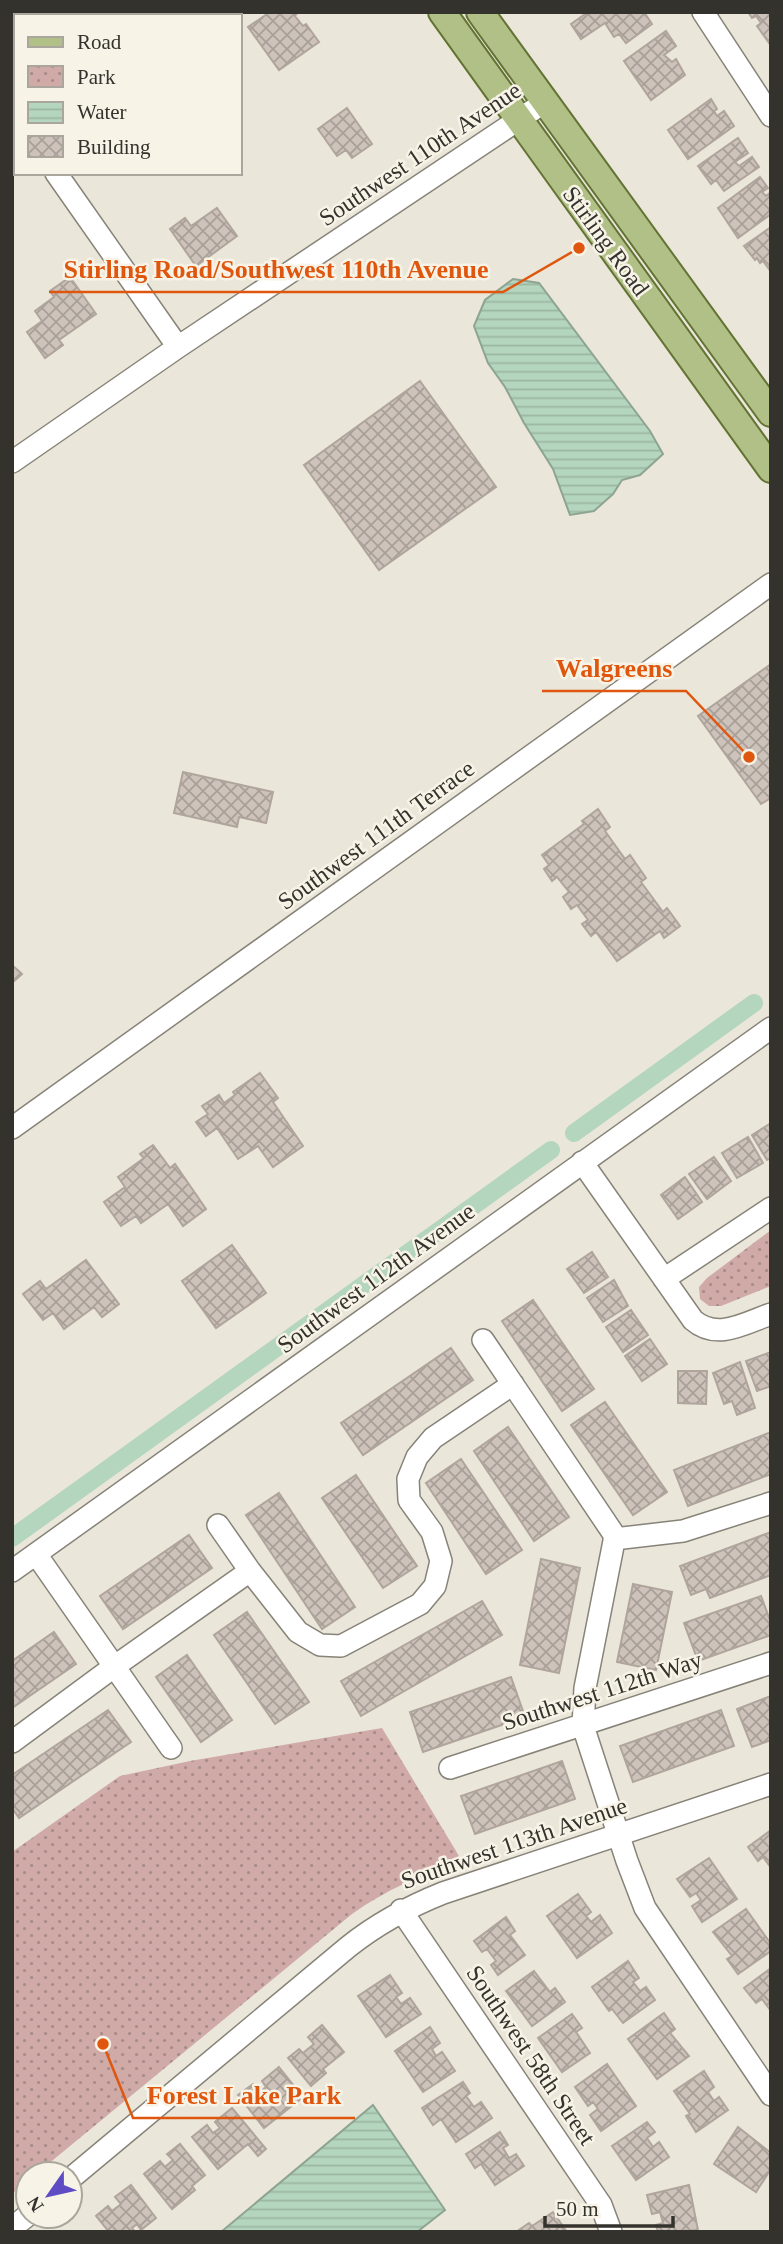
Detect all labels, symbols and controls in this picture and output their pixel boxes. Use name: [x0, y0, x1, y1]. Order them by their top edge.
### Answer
legend: [14, 14, 242, 175]
text: Road: [77, 30, 122, 54]
text: Park: [77, 65, 116, 89]
street label: Southwest 110th Avenue: [314, 77, 526, 231]
text: Water: [77, 100, 127, 124]
text: Building: [77, 135, 151, 159]
street label: Stirling Road: [558, 181, 654, 301]
callout: Stirling Road/Southwest 110th Avenue: [49, 245, 503, 292]
text: Stirling Road/Southwest 110th Avenue: [64, 255, 488, 284]
callout: Walgreens: [542, 644, 686, 691]
text: Walgreens: [556, 654, 672, 683]
street label: Southwest 111th Terrace: [273, 755, 479, 915]
street label: Southwest 112th Avenue: [272, 1198, 480, 1358]
street label: Southwest 112th Way: [499, 1646, 705, 1736]
street label: Southwest 113th Avenue: [398, 1792, 630, 1894]
street label: Southwest 58th Street: [461, 1960, 601, 2150]
callout: Forest Lake Park: [133, 2071, 355, 2118]
text: Forest Lake Park: [147, 2081, 342, 2110]
north arrow: [14, 2160, 84, 2230]
scale bar: [545, 2184, 673, 2228]
text: N: [23, 2192, 48, 2216]
text: 50 m: [556, 2197, 599, 2221]

